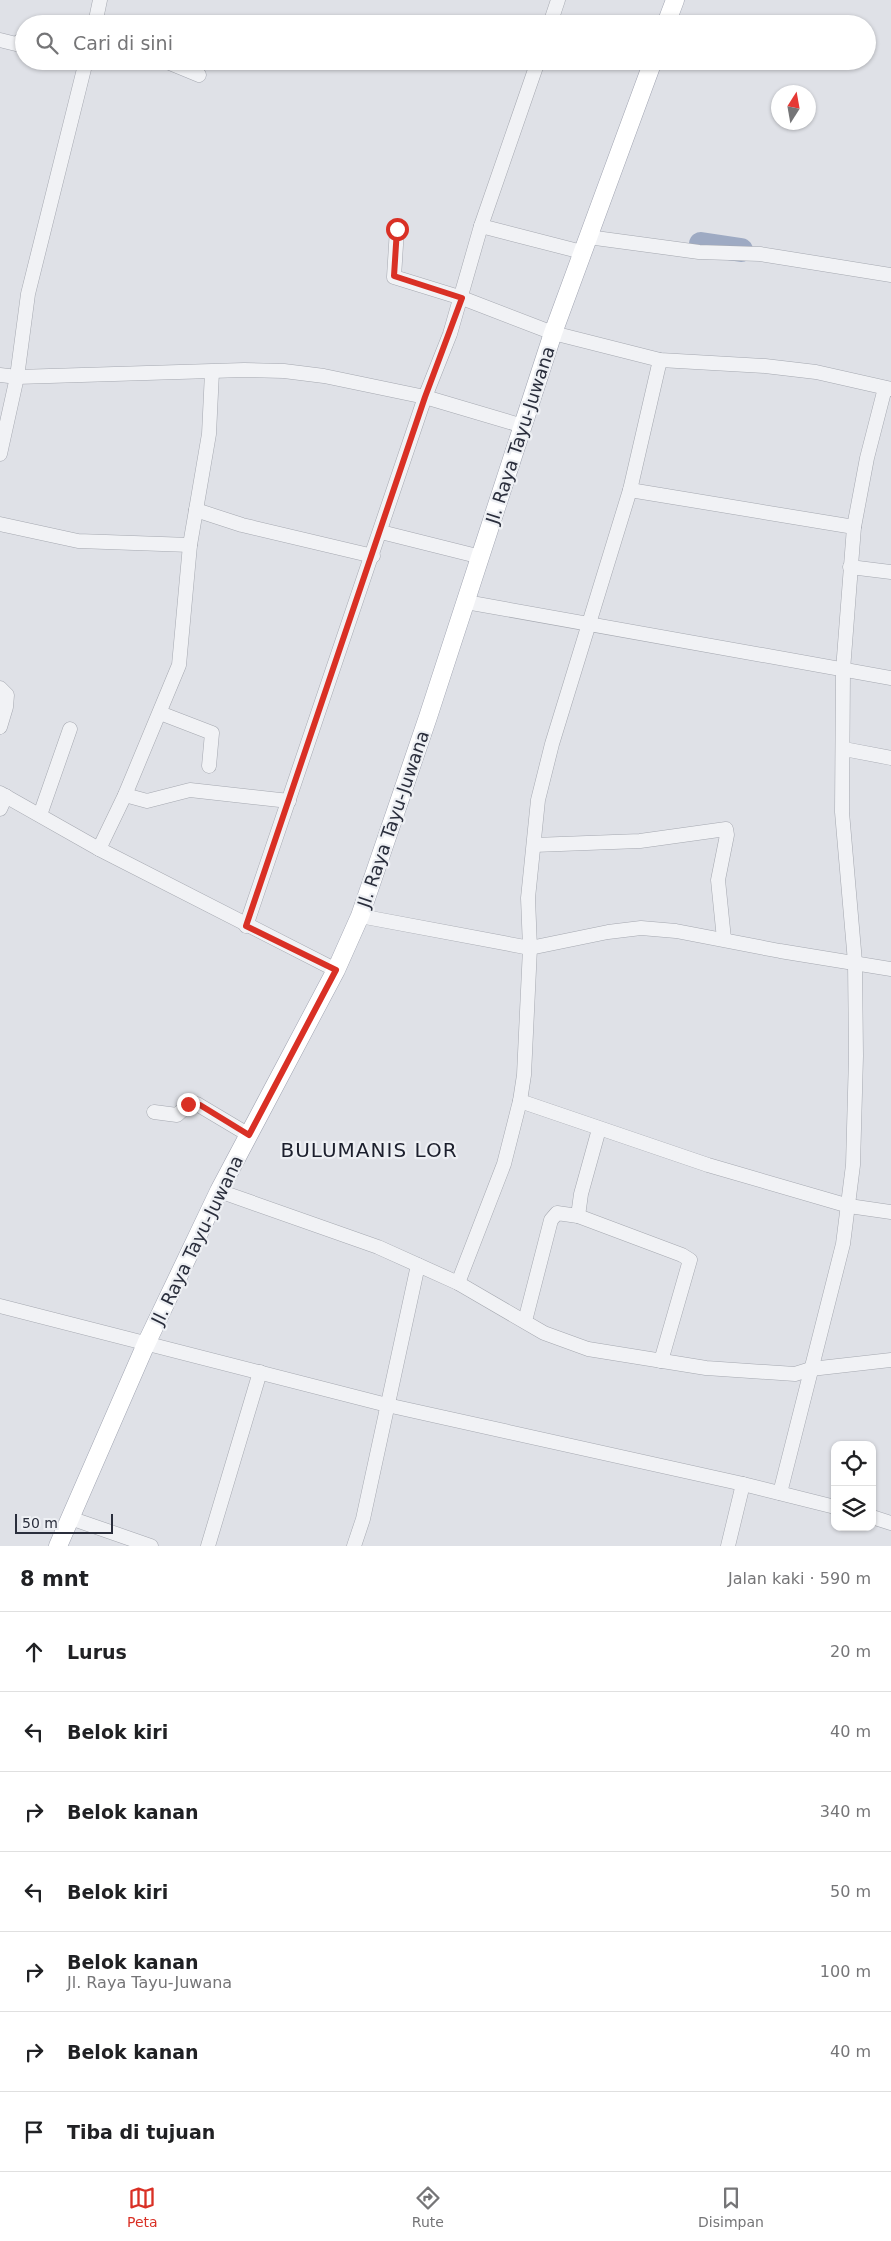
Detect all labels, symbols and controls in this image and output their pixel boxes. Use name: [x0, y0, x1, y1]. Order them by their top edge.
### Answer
search box: [15, 15, 876, 70]
icon: search: [33, 29, 61, 57]
text: Cari di sini: [73, 32, 173, 54]
north arrow: [771, 85, 816, 130]
route start: [386, 218, 409, 241]
street label: Jl. Raya Tayu-Juwana: [481, 343, 559, 528]
street label: Jl. Raya Tayu-Juwana: [352, 728, 433, 911]
route end: [177, 1093, 200, 1116]
district label: BULUMANIS LOR: [280, 1138, 458, 1162]
street label: Jl. Raya Tayu-Juwana: [146, 1152, 247, 1329]
map controls: [831, 1441, 876, 1531]
button: locate: [831, 1441, 876, 1486]
button: layers: [831, 1486, 876, 1531]
scale bar: [15, 1511, 112, 1534]
text: 50 m: [22, 1515, 58, 1531]
text: 8 mnt: [20, 1567, 89, 1591]
text: Jalan kaki · 590 m: [728, 1569, 871, 1588]
icon: ahead: [20, 1638, 48, 1666]
text: Lurus: [67, 1641, 127, 1663]
text: 20 m: [830, 1642, 871, 1661]
icon: left: [20, 1718, 48, 1746]
text: Belok kiri: [67, 1721, 168, 1743]
text: 40 m: [830, 1722, 871, 1741]
icon: right: [20, 1798, 48, 1826]
text: Belok kanan: [67, 1801, 199, 1823]
text: 340 m: [820, 1802, 871, 1821]
icon: left: [20, 1878, 48, 1906]
text: Belok kiri: [67, 1881, 168, 1903]
text: 50 m: [830, 1882, 871, 1901]
text: Belok kanan: [67, 1951, 199, 1973]
icon: right: [20, 1958, 48, 1986]
text: 100 m: [820, 1962, 871, 1981]
text: Jl. Raya Tayu-Juwana: [67, 1973, 232, 1992]
icon: right: [20, 2038, 48, 2066]
text: Belok kanan: [67, 2041, 199, 2063]
text: 40 m: [830, 2042, 871, 2061]
icon: arrive: [20, 2118, 48, 2146]
text: Tiba di tujuan: [67, 2121, 215, 2143]
tab: Peta: [127, 2184, 158, 2230]
tab: Rute: [412, 2184, 444, 2230]
tab: Disimpan: [698, 2184, 764, 2230]

